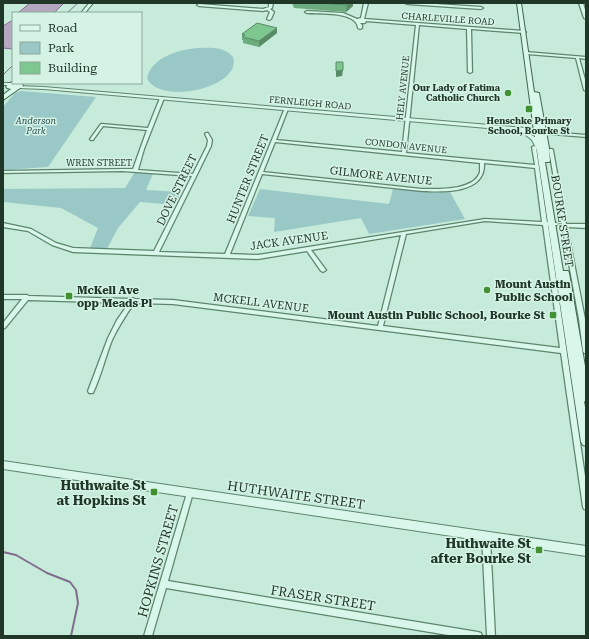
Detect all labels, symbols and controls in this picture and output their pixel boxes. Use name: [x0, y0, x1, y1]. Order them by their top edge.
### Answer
street label: CHARLEVILLE ROAD: [401, 11, 495, 27]
legend: [12, 12, 142, 84]
text: Road: [48, 21, 78, 35]
text: Park: [48, 41, 75, 55]
street label: HELY AVENUE: [395, 55, 411, 121]
text: Building: [48, 61, 97, 75]
place label: Our Lady of Fatima Catholic Church: [413, 83, 501, 103]
marker: Our Lady of Fatima Catholic Church: [503, 88, 513, 98]
street label: FERNLEIGH ROAD: [268, 94, 352, 112]
marker: Henschke Primary School, Bourke St: [524, 104, 534, 114]
park label: Anderson Park: [15, 116, 57, 136]
place label: Henschke Primary School, Bourke St: [487, 116, 572, 136]
street label: HUNTER STREET: [224, 133, 272, 225]
street label: CONDON AVENUE: [364, 137, 448, 155]
street label: DOVE STREET: [154, 152, 200, 228]
street label: WREN STREET: [66, 158, 132, 168]
street label: GILMORE AVENUE: [329, 164, 433, 188]
street label: BOURKE STREET: [548, 174, 576, 268]
street label: JACK AVENUE: [249, 229, 329, 253]
place label: Mount Austin Public School: [495, 278, 573, 304]
place label: McKell Ave opp Meads Pl: [77, 284, 152, 310]
marker: Mount Austin Public School: [482, 285, 492, 295]
marker: McKell Ave opp Meads Pl: [64, 291, 74, 301]
street label: MCKELL AVENUE: [212, 291, 310, 315]
place label: Mount Austin Public School, Bourke St: [328, 309, 546, 322]
marker: Mount Austin Public School, Bourke St: [548, 310, 558, 320]
place label: Huthwaite St at Hopkins St: [57, 478, 147, 508]
street label: HUTHWAITE STREET: [226, 478, 366, 512]
marker: Huthwaite St at Hopkins St: [149, 487, 159, 497]
street label: HOPKINS STREET: [135, 503, 181, 619]
place label: Huthwaite St after Bourke St: [430, 536, 532, 566]
marker: Huthwaite St after Bourke St: [534, 545, 544, 555]
street label: FRASER STREET: [270, 582, 377, 614]

